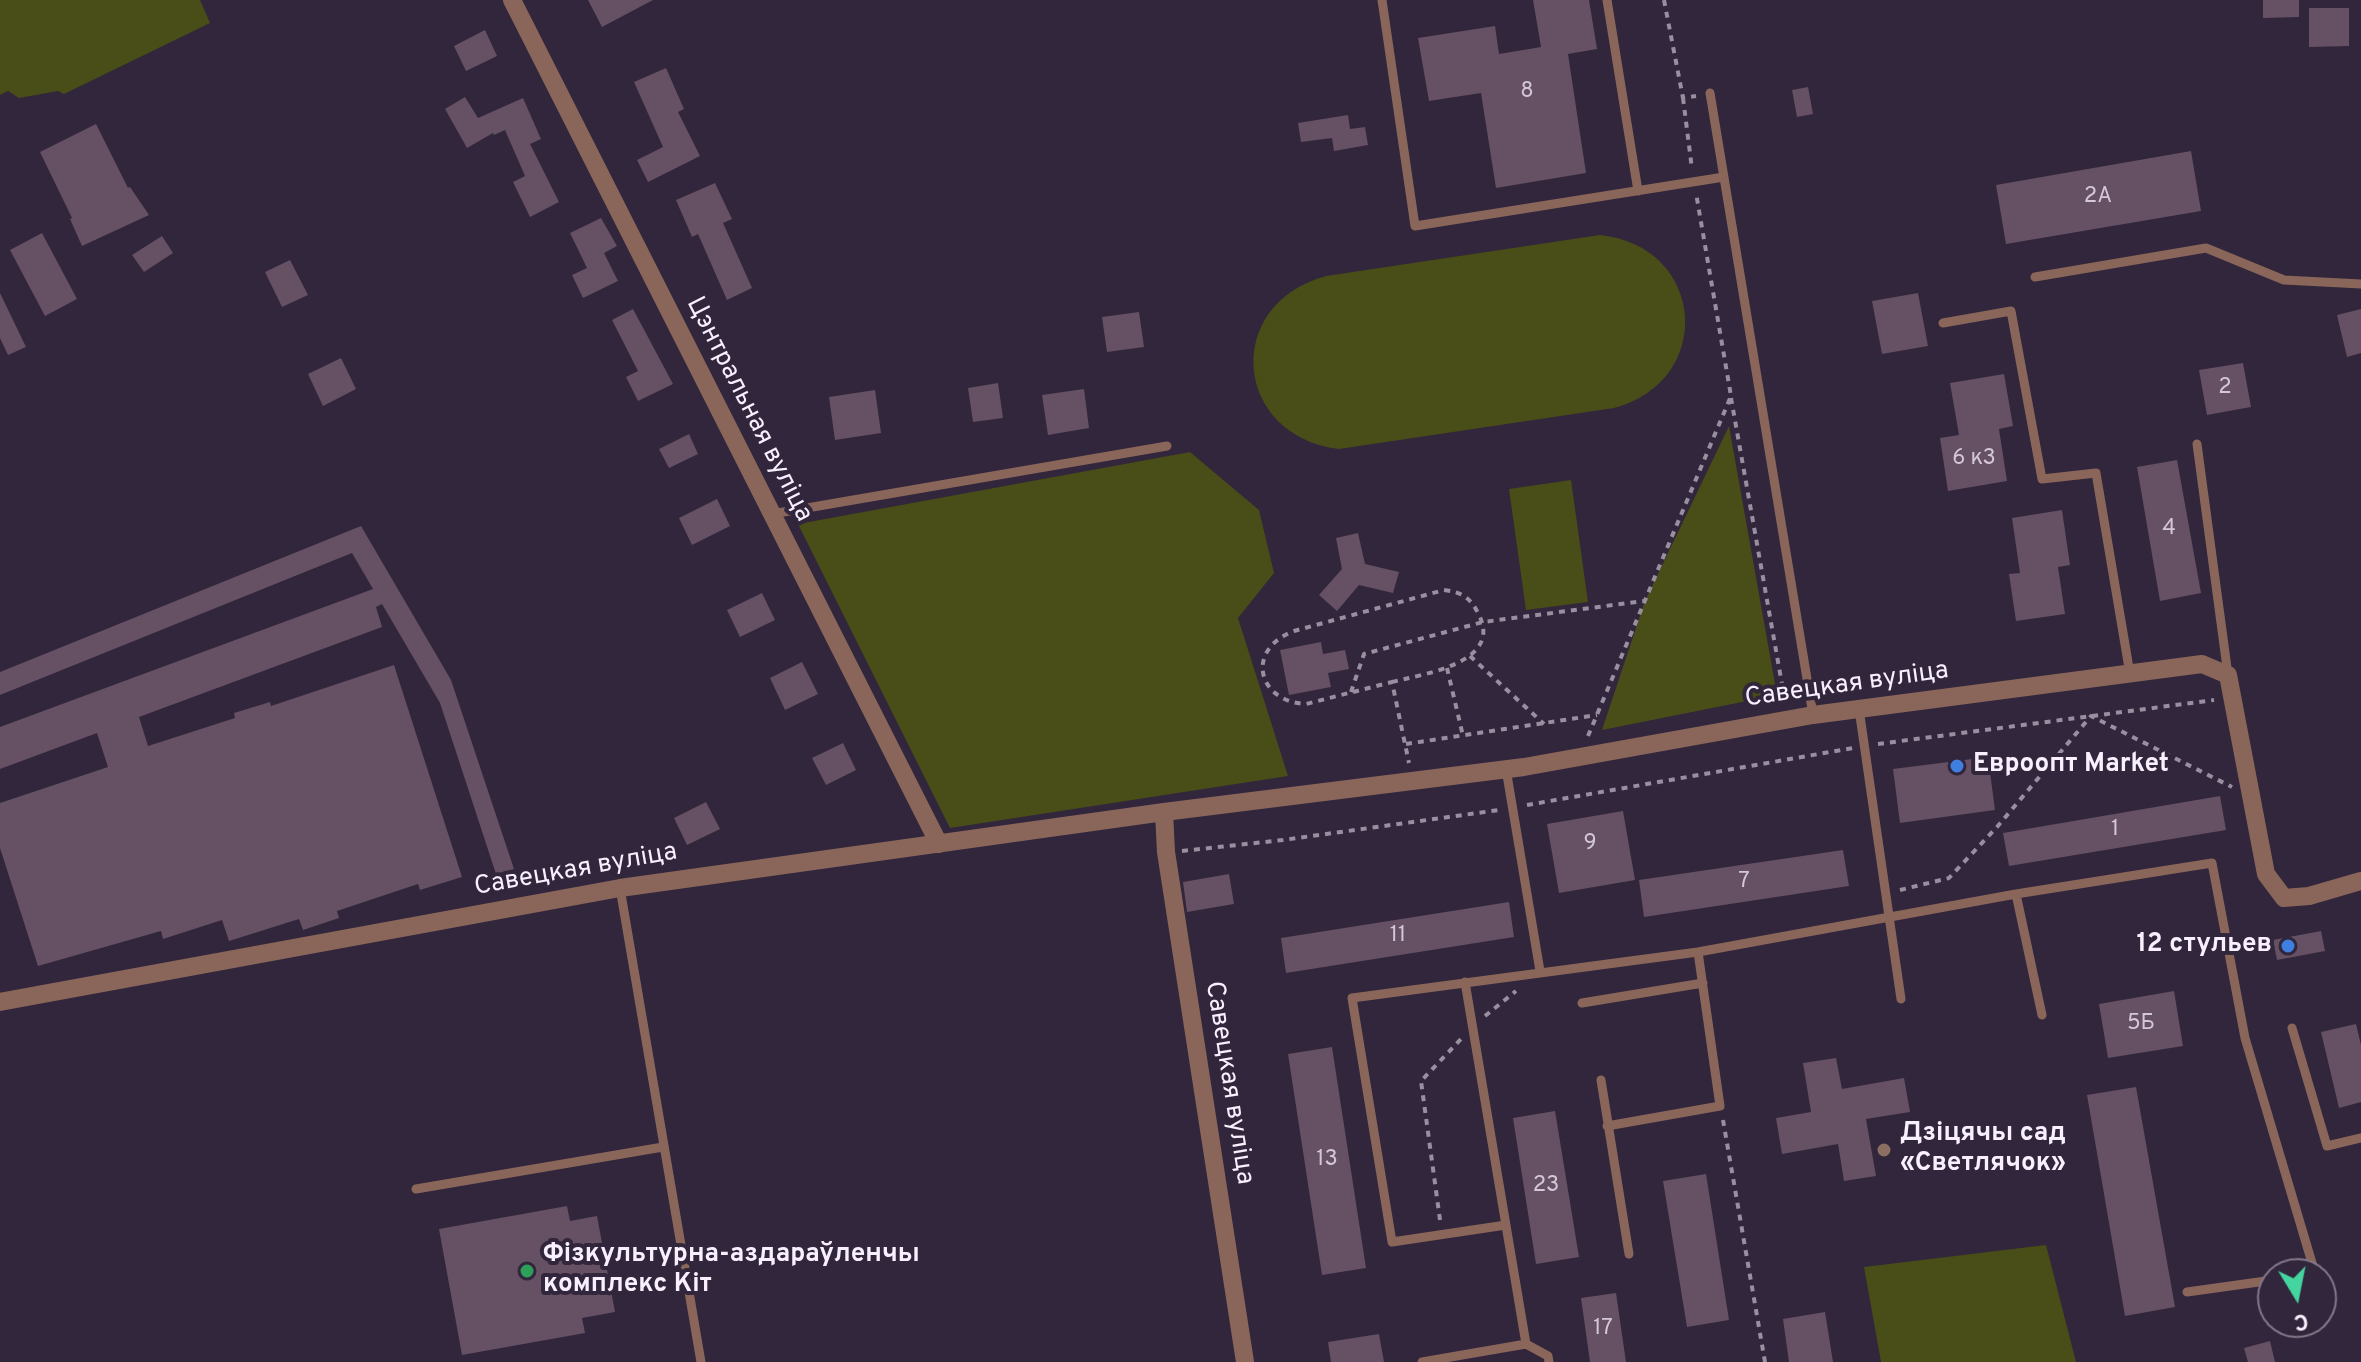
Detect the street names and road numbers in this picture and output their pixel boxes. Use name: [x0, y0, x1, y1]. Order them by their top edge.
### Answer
street label: Цэнтральная вуліца: [678, 292, 818, 528]
street label: Савецкая вуліца: [1743, 656, 1951, 716]
street label: Савецкая вуліца: [472, 838, 680, 904]
street label: Савецкая вуліца: [1197, 979, 1259, 1187]

